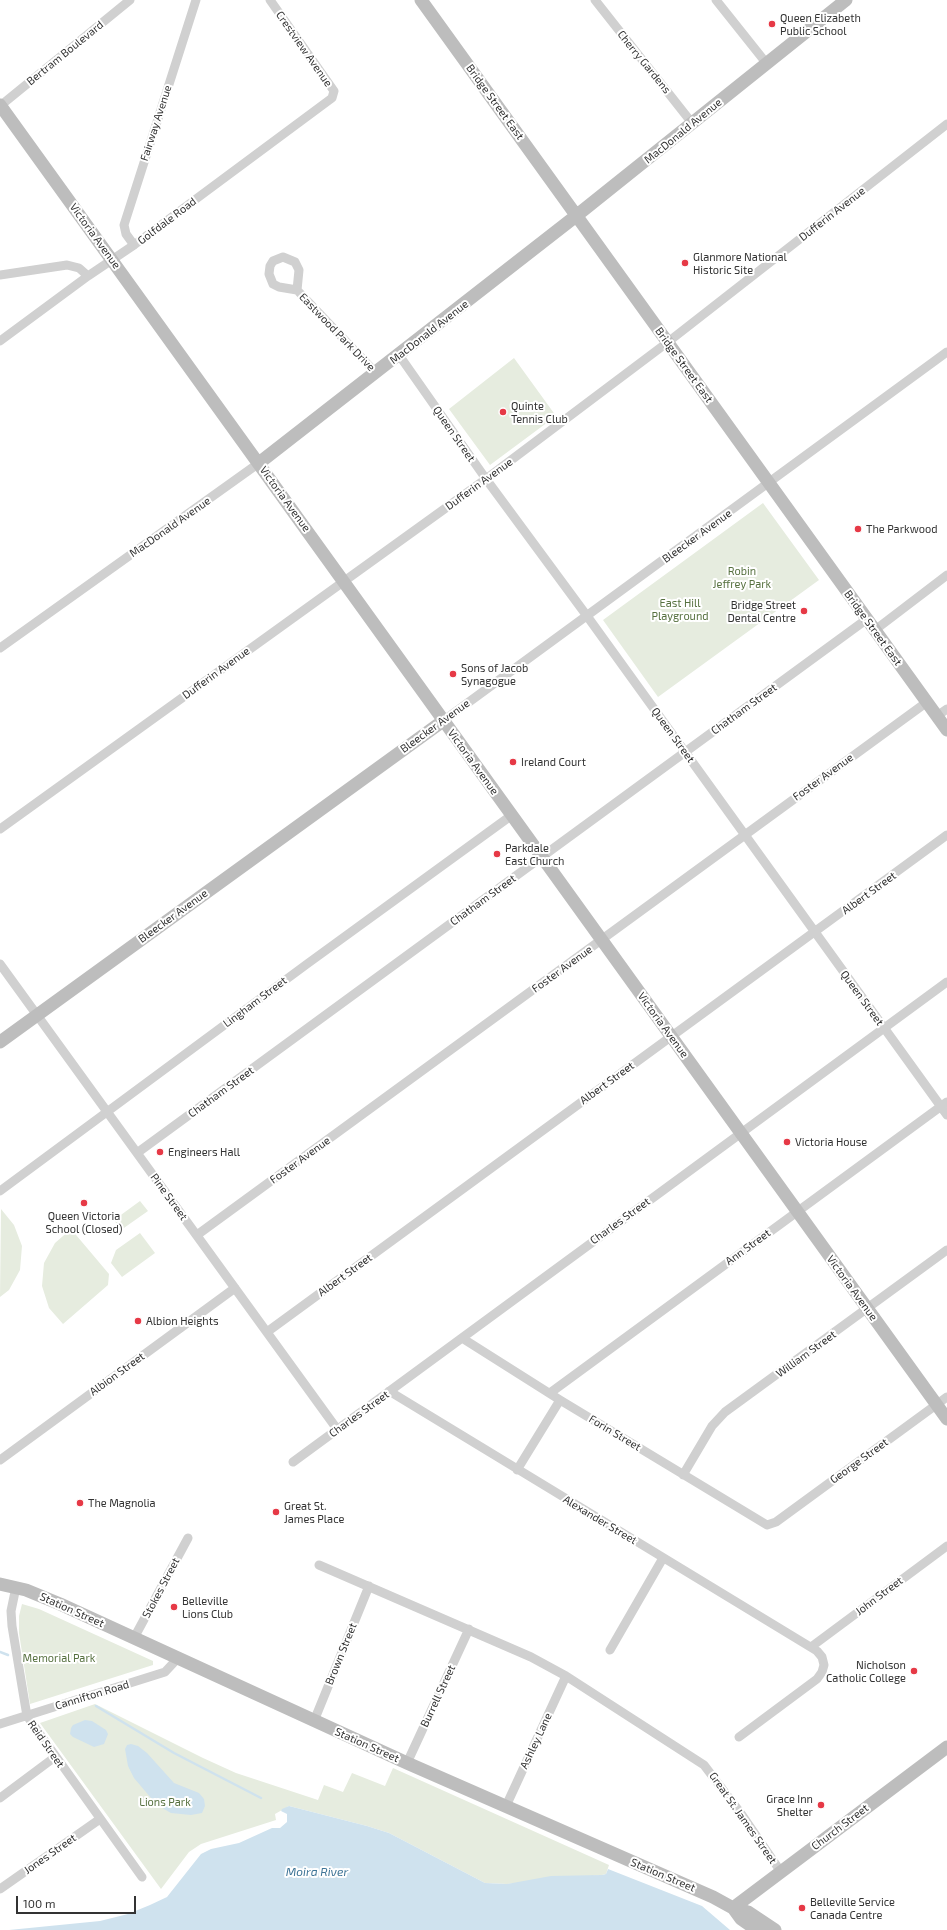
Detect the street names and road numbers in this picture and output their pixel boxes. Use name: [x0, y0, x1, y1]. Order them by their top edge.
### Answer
street label: Crestview Avenue: [273, 9, 335, 89]
street label: Bertram Boulevard: [24, 18, 106, 88]
street label: Cherry Gardens: [615, 28, 673, 96]
street label: Bridge Street East: [463, 62, 527, 142]
street label: Fairway Avenue: [138, 83, 174, 163]
street label: MacDonald Avenue: [642, 96, 724, 166]
street label: Dufferin Avenue: [796, 184, 868, 244]
street label: Golfdale Road: [135, 195, 199, 247]
street label: Victoria Avenue: [67, 201, 123, 271]
street label: Eastwood Park Drive: [296, 290, 378, 374]
street label: MacDonald Avenue: [387, 297, 471, 367]
street label: Bridge Street East: [652, 325, 716, 405]
street label: Queen Street: [430, 404, 478, 464]
street label: Dufferin Avenue: [443, 455, 515, 513]
street label: Victoria Avenue: [257, 464, 313, 534]
street label: MacDonald Avenue: [127, 494, 213, 560]
street label: Bleecker Avenue: [660, 506, 734, 566]
street label: Bridge Street East: [841, 588, 905, 668]
street label: Dufferin Avenue: [180, 644, 252, 702]
street label: Chatham Street: [709, 681, 779, 737]
street label: Bleecker Avenue: [398, 696, 472, 756]
street label: Queen Street: [649, 705, 697, 765]
street label: Victoria Avenue: [445, 727, 501, 797]
street label: Foster Avenue: [790, 751, 856, 803]
street label: Albert Street: [839, 869, 899, 917]
street label: Chatham Street: [448, 872, 518, 928]
street label: Bleecker Avenue: [136, 886, 210, 946]
street label: Foster Avenue: [529, 943, 595, 995]
street label: Queen Street: [838, 968, 886, 1028]
street label: Lingham Street: [221, 974, 289, 1030]
street label: Victoria Avenue: [635, 990, 691, 1060]
street label: Albert Street: [577, 1059, 637, 1107]
street label: Chatham Street: [186, 1064, 256, 1120]
street label: Foster Avenue: [267, 1134, 333, 1186]
street label: Pine Street: [148, 1171, 190, 1223]
street label: Charles Street: [587, 1195, 653, 1247]
street label: Ann Street: [723, 1226, 773, 1268]
street label: Albert Street: [315, 1251, 375, 1299]
street label: Victoria Avenue: [824, 1253, 880, 1323]
street label: William Street: [773, 1328, 839, 1380]
street label: Albion Street: [87, 1350, 147, 1398]
street label: Charles Street: [326, 1388, 392, 1440]
street label: Forin Street: [587, 1412, 643, 1454]
street label: George Street: [827, 1436, 891, 1486]
street label: Alexander Street: [561, 1493, 639, 1547]
street label: Stokes Street: [140, 1556, 182, 1620]
street label: John Street: [853, 1574, 905, 1618]
street label: Station Street: [38, 1590, 106, 1630]
street label: Brown Street: [323, 1621, 359, 1687]
street label: Burrell Street: [418, 1663, 458, 1729]
street label: Cannifton Road: [53, 1677, 131, 1713]
street label: Ashley Lane: [517, 1711, 555, 1771]
street label: Reid Street: [25, 1718, 67, 1770]
street label: Station Street: [333, 1725, 401, 1765]
street label: Great St. James Street: [706, 1770, 780, 1866]
street label: Church Street: [809, 1801, 871, 1853]
street label: Jones Street: [21, 1831, 79, 1877]
street label: Station Street: [629, 1855, 697, 1895]

